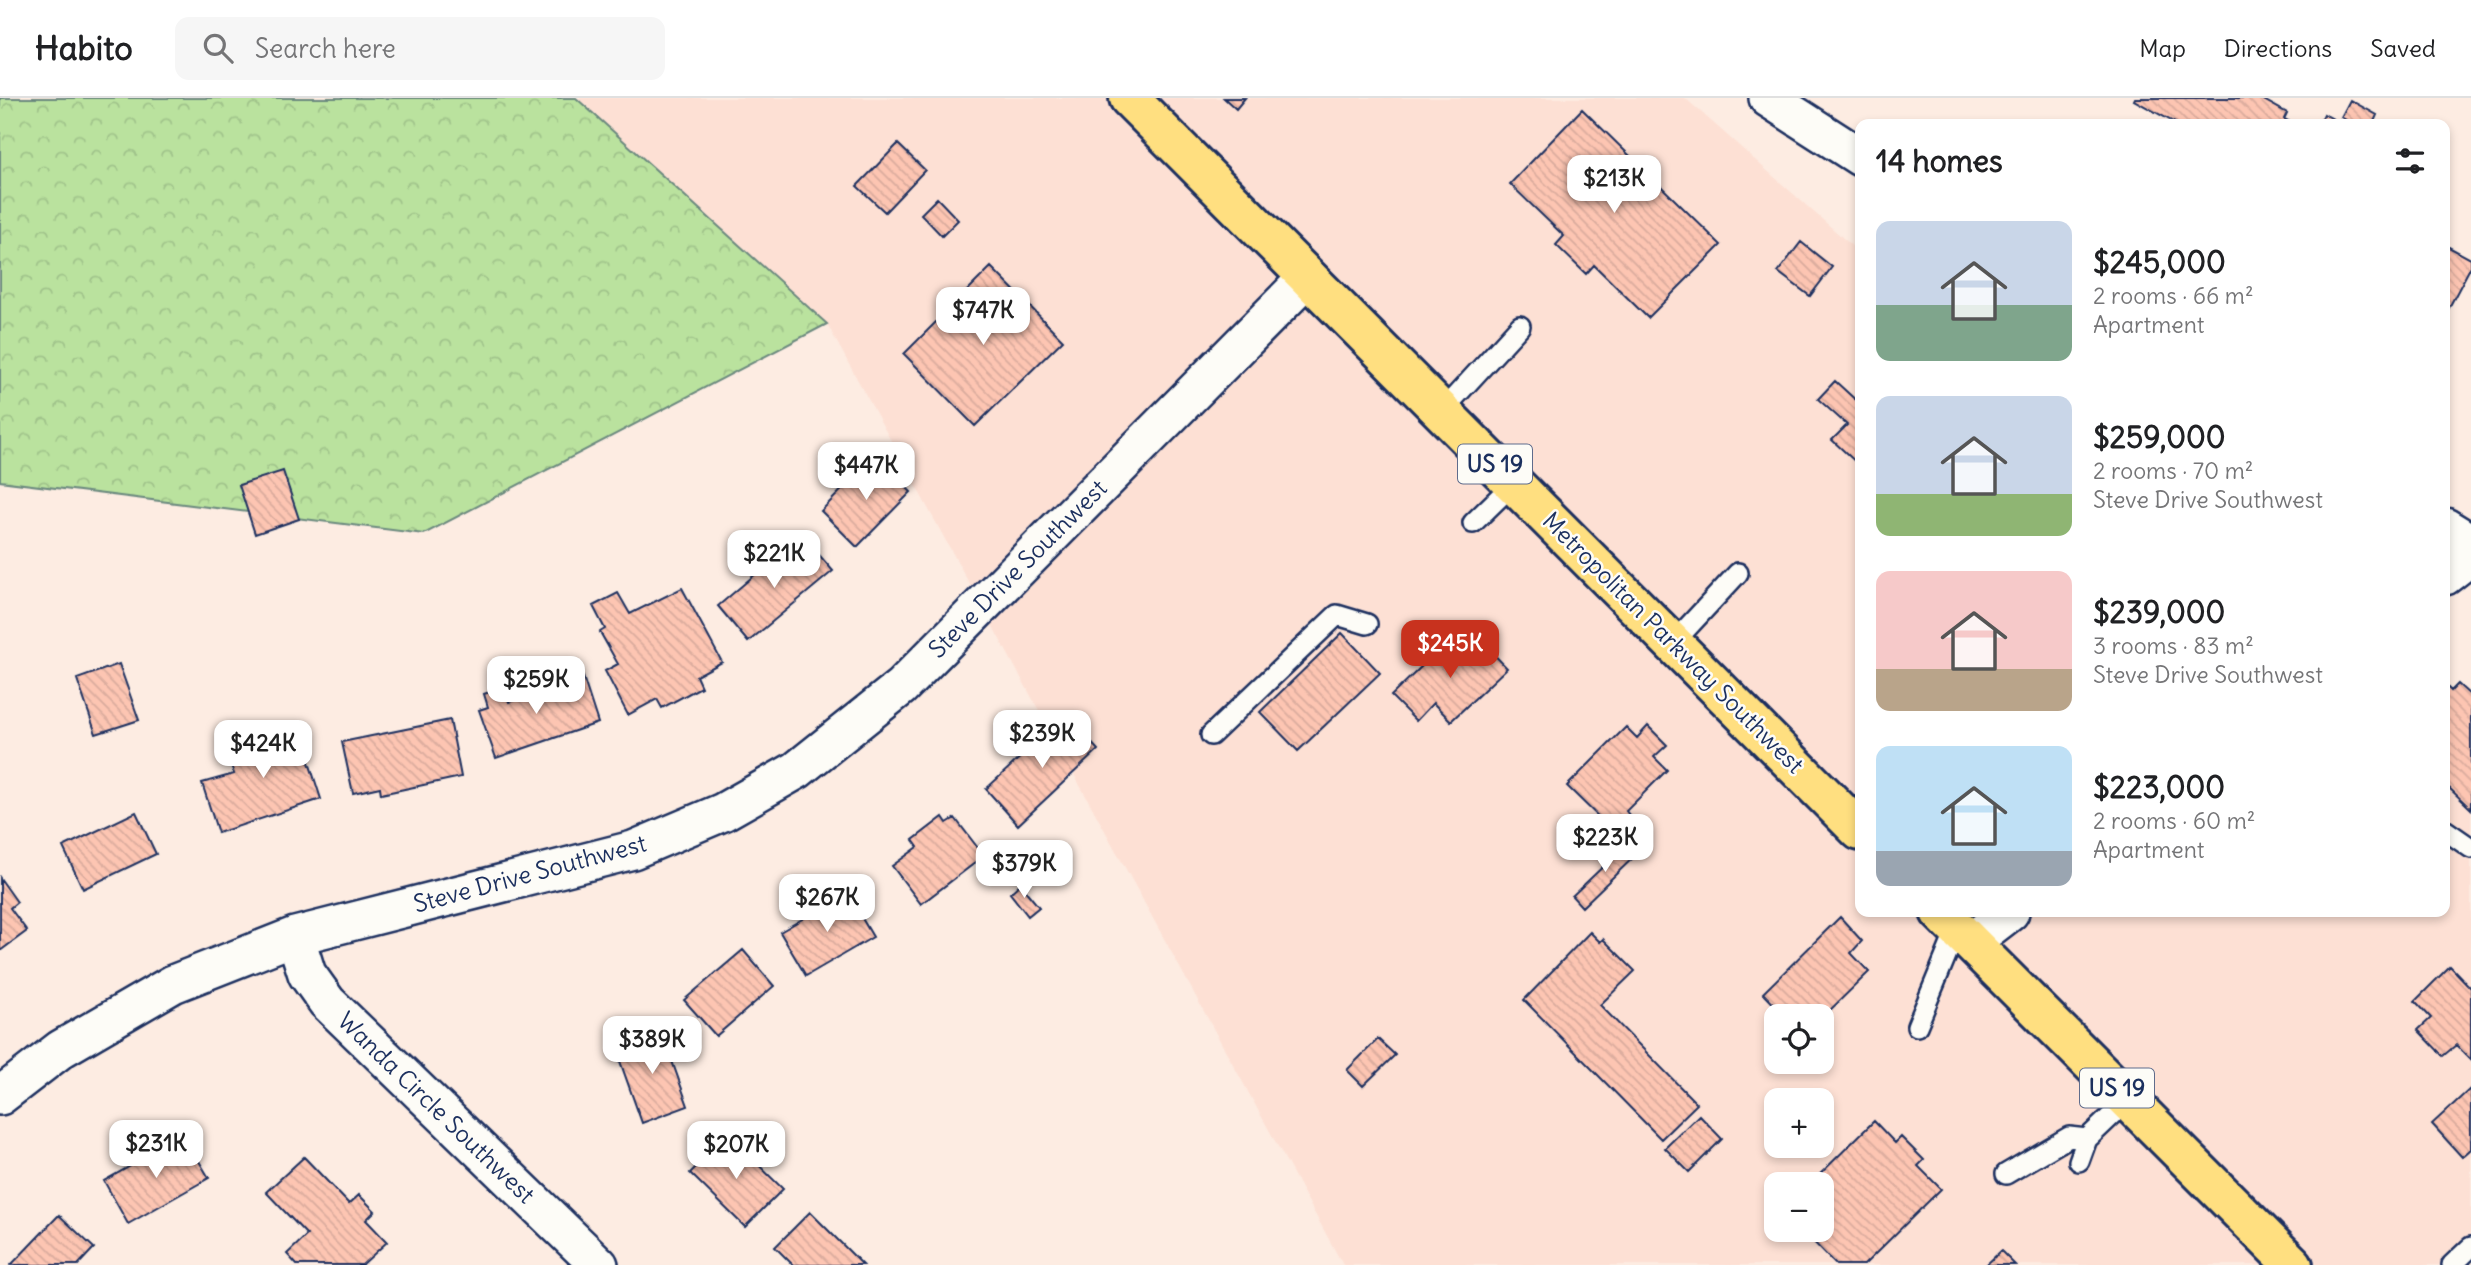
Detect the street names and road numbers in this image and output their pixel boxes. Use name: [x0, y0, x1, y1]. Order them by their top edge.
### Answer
road number: US 19: [1458, 444, 1532, 484]
street label: Steve Drive Southwest: [922, 473, 1113, 664]
street label: Metropolitan Parkway Southwest: [1537, 505, 1811, 779]
street label: Steve Drive Southwest: [410, 828, 649, 919]
street label: Wanda Circle Southwest: [332, 1005, 542, 1209]
road number: US 19: [2080, 1068, 2154, 1107]

